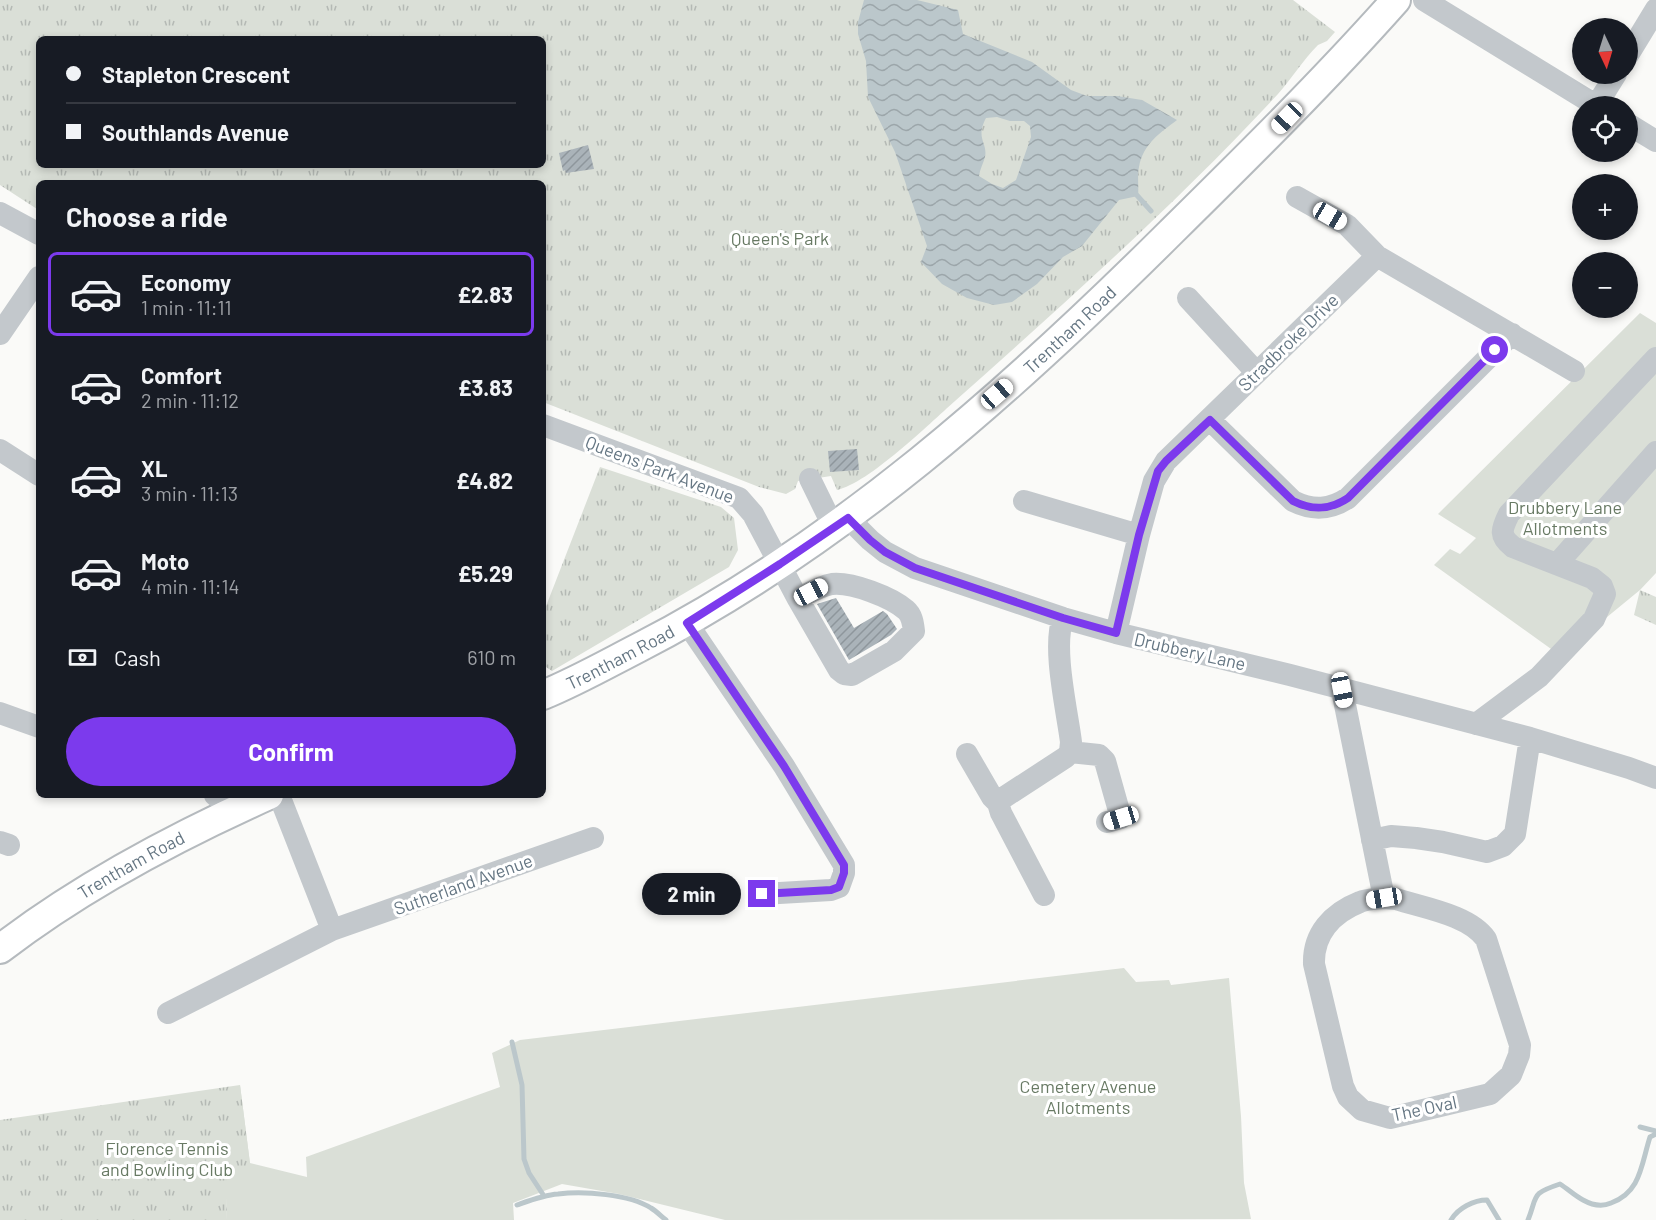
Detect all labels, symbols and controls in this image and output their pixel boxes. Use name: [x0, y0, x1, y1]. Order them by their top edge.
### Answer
north arrow: [1572, 18, 1638, 84]
map controls: [1572, 18, 1638, 318]
text: Stapleton Crescent: [102, 61, 290, 87]
button: locate: [1572, 96, 1638, 162]
car: [1268, 99, 1306, 137]
text: Southlands Avenue: [102, 119, 289, 145]
button: +: [1572, 174, 1638, 240]
car: [1310, 199, 1350, 233]
text: Choose a ride: [66, 200, 228, 232]
park label: Queen's Park: [731, 227, 829, 249]
button: −: [1572, 252, 1638, 318]
icon: car: [69, 267, 123, 321]
text: Economy: [141, 269, 231, 295]
text: £2.83: [457, 281, 513, 307]
street label: Trentham Road: [1019, 281, 1120, 378]
street label: Stradbroke Drive: [1233, 289, 1343, 395]
text: 1 min · 11:11: [141, 295, 232, 319]
route start: [1481, 336, 1508, 363]
icon: car: [69, 360, 123, 414]
text: Comfort: [141, 362, 222, 388]
text: £3.83: [458, 374, 513, 400]
car: [978, 375, 1016, 413]
text: 2 min · 11:12: [141, 388, 239, 412]
street label: Queens Park Avenue: [583, 431, 737, 507]
icon: car: [69, 453, 123, 507]
text: XL: [141, 455, 167, 481]
text: £4.82: [456, 467, 513, 493]
text: 3 min · 11:13: [141, 481, 238, 505]
park label: Drubbery Lane Allotments: [1508, 496, 1622, 539]
icon: car: [69, 546, 123, 600]
text: Moto: [141, 548, 189, 574]
text: £5.29: [458, 560, 513, 586]
text: 4 min · 11:14: [141, 574, 240, 598]
car: [791, 576, 831, 608]
street label: Trentham Road: [563, 620, 678, 694]
street label: Drubbery Lane: [1132, 627, 1248, 675]
icon: cash: [66, 641, 99, 674]
text: Cash: [114, 644, 161, 670]
text: 610 m: [467, 645, 516, 669]
car: [1330, 671, 1354, 709]
button: Confirm: [66, 717, 516, 786]
car: [1101, 804, 1141, 832]
street label: Trentham Road: [74, 826, 188, 903]
street label: Sutherland Avenue: [391, 849, 535, 919]
callout: 2 min: [642, 873, 741, 915]
route end: [748, 880, 775, 907]
text: 2 min: [668, 882, 715, 906]
car: [1365, 886, 1403, 910]
park label: Cemetery Avenue Allotments: [1020, 1075, 1156, 1118]
street label: The Oval: [1389, 1090, 1459, 1126]
park label: Florence Tennis and Bowling Club: [101, 1137, 233, 1180]

